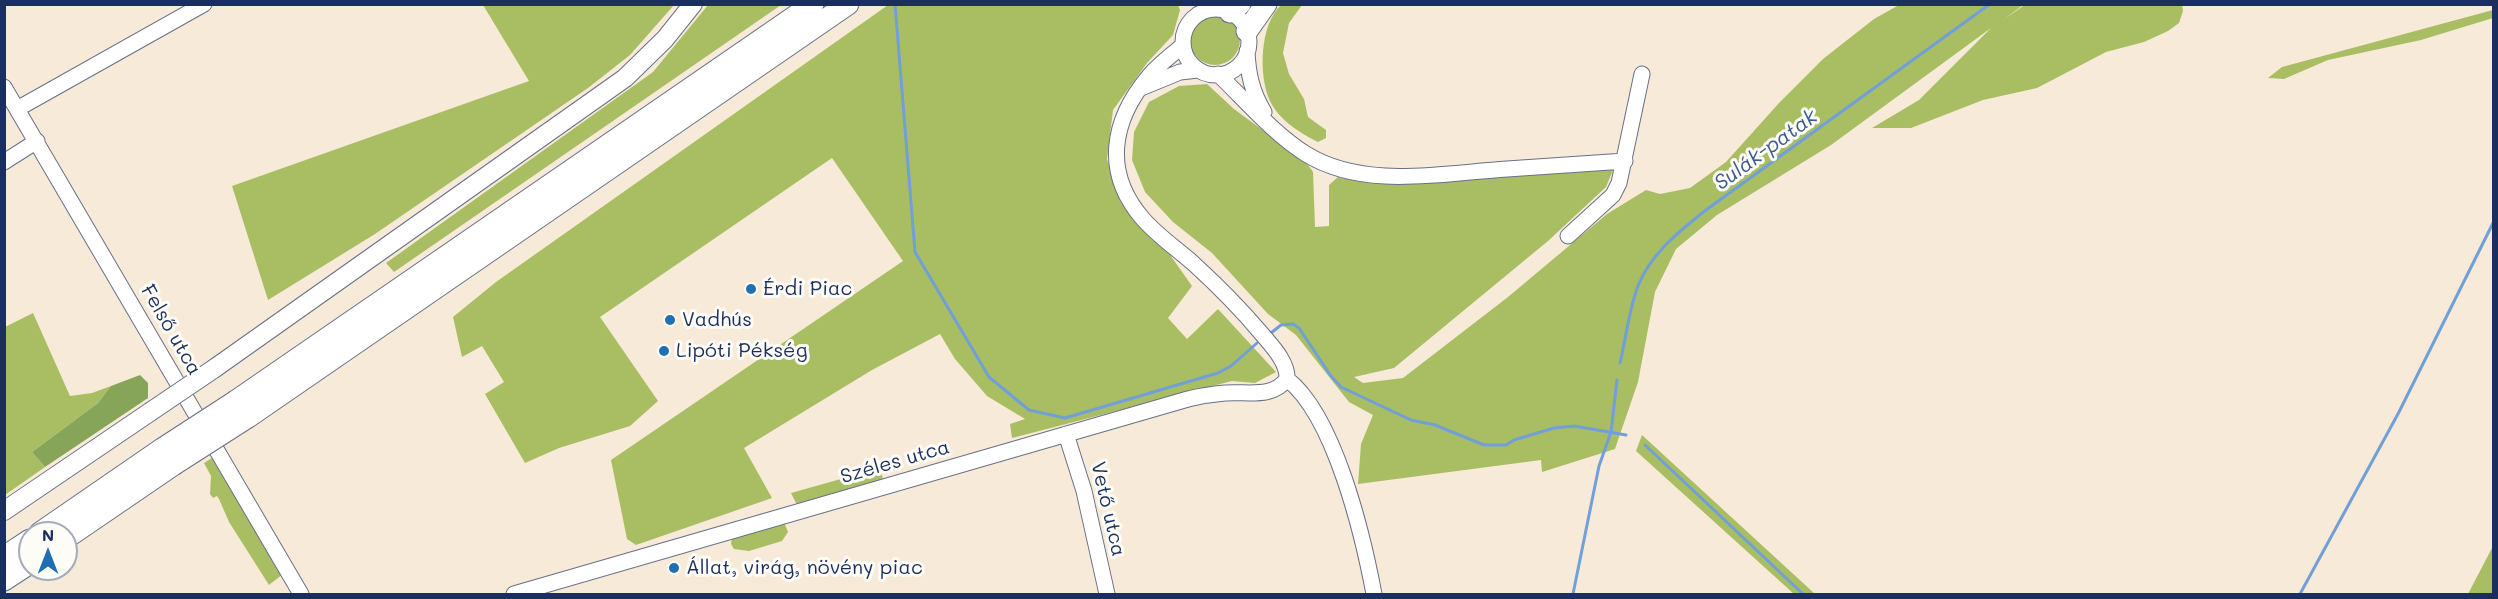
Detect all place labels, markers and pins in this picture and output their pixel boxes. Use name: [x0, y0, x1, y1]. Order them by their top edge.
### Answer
place label: Érdi Piac: [763, 277, 852, 301]
marker: Érdi Piac: [744, 282, 758, 296]
place label: Vadhús: [682, 308, 752, 332]
marker: Vadhús: [663, 313, 677, 327]
place label: Lipóti Pékség: [676, 339, 807, 363]
marker: Lipóti Pékség: [657, 344, 671, 358]
place label: Állat, virág, növény piac: [686, 556, 923, 580]
marker: Állat, virág, növény piac: [667, 561, 681, 575]

